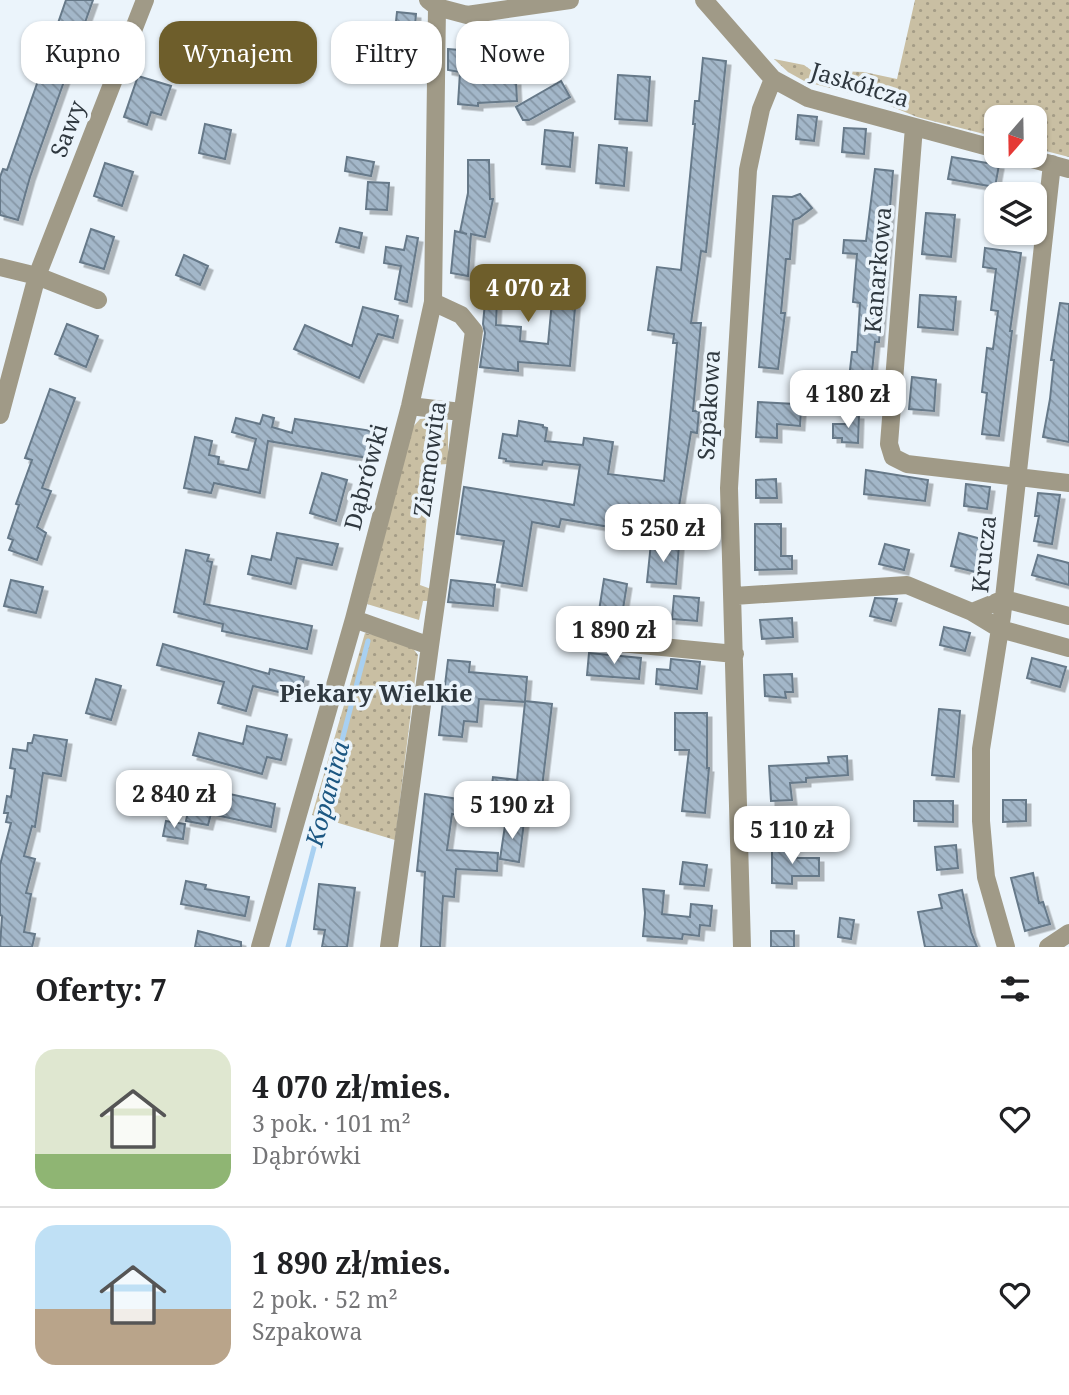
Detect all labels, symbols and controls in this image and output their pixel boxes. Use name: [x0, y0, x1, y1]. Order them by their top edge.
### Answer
chip: Kupno: [21, 21, 145, 84]
chip: Wynajem: [159, 21, 317, 84]
chip: Filtry: [331, 21, 442, 84]
chip: Nowe: [456, 21, 569, 84]
street label: Jaskółcza: [806, 54, 913, 114]
street label: Sawy: [42, 96, 92, 162]
north arrow: [984, 105, 1046, 168]
map controls: [984, 105, 1047, 245]
button: layers: [984, 182, 1047, 245]
street label: Kanarkowa: [856, 205, 898, 334]
pin: 4 070 zł: [456, 264, 600, 324]
text: 4 070 zł: [486, 271, 570, 303]
street label: Szpakowa: [689, 349, 727, 461]
pin: 4 180 zł: [776, 370, 920, 430]
text: 4 180 zł: [806, 377, 890, 409]
street label: Ziemowita: [405, 399, 453, 519]
street label: Dąbrówki: [336, 420, 395, 533]
pin: 5 250 zł: [591, 504, 735, 564]
text: 5 250 zł: [621, 511, 705, 543]
street label: Krucza: [963, 514, 1003, 594]
pin: 1 890 zł: [542, 606, 686, 666]
text: 1 890 zł: [572, 613, 656, 645]
district label: Piekary Wielkie: [279, 676, 473, 709]
water label: Kopanina: [296, 737, 356, 851]
pin: 2 840 zł: [102, 770, 246, 830]
text: 2 840 zł: [132, 777, 216, 809]
pin: 5 190 zł: [440, 782, 584, 841]
text: 5 190 zł: [470, 788, 554, 820]
pin: 5 110 zł: [720, 806, 864, 866]
text: 5 110 zł: [750, 813, 834, 845]
text: Oferty: 7: [35, 969, 167, 1010]
icon: filters: [996, 970, 1034, 1008]
text: 4 070 zł/mies.: [252, 1066, 451, 1107]
icon: home: [91, 1077, 175, 1161]
icon: heart: [996, 1100, 1034, 1138]
text: 3 pok. · 101 m²: [252, 1107, 411, 1139]
text: Dąbrówki: [252, 1139, 361, 1171]
text: 1 890 zł/mies.: [252, 1242, 451, 1283]
icon: home: [91, 1253, 175, 1337]
icon: heart: [996, 1276, 1034, 1314]
text: 2 pok. · 52 m²: [252, 1283, 398, 1315]
text: Szpakowa: [252, 1315, 362, 1347]

